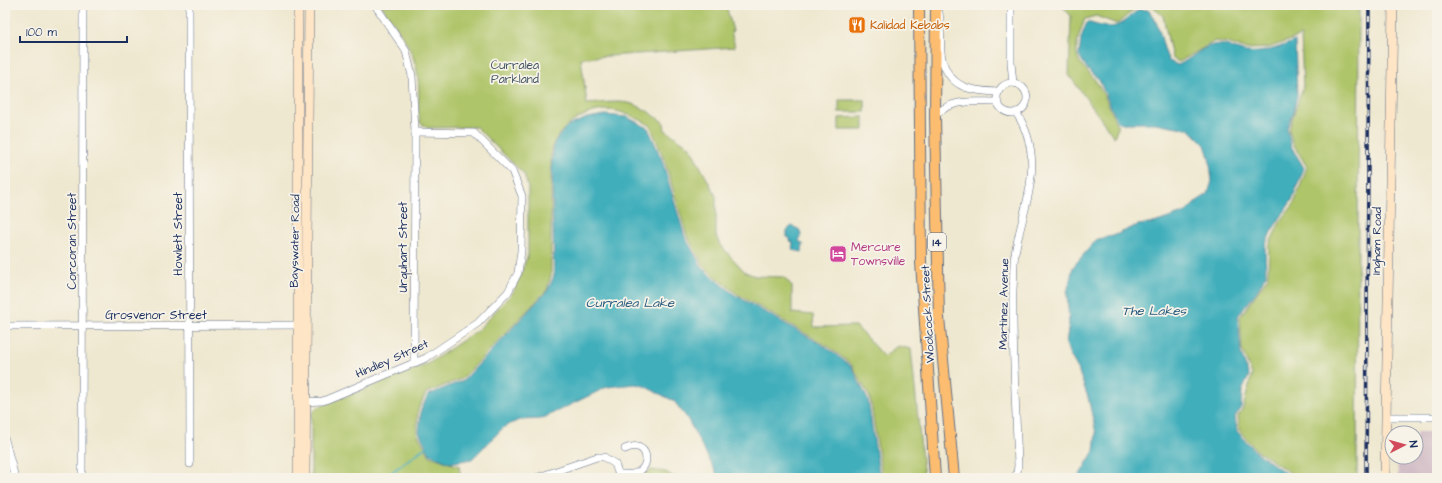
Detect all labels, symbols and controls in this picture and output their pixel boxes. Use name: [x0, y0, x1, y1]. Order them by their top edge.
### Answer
restaurant icon: Kalidad Kebabs: [847, 15, 867, 35]
place label: Kalidad Kebabs: [870, 17, 950, 34]
scale bar: [20, 18, 127, 44]
text: 100 m: [26, 24, 57, 41]
park label: Curralea Parkland: [491, 57, 539, 88]
street label: Corcoran Street: [64, 192, 81, 289]
street label: Howlett Street: [170, 192, 187, 276]
street label: Bayswater Road: [286, 194, 305, 288]
street label: Urquhart Street: [395, 201, 412, 292]
street label: Ingham Road: [1368, 207, 1387, 275]
road number: 14: [928, 233, 946, 251]
place label: Mercure Townsville: [851, 239, 906, 270]
hotel icon: Mercure Townsville: [828, 244, 848, 264]
street label: Martinez Avenue: [995, 258, 1013, 350]
street label: Woolcock Street: [917, 265, 939, 363]
water label: Curralea Lake: [586, 294, 675, 312]
water label: The Lakes: [1122, 302, 1187, 320]
street label: Grosvenor Street: [105, 307, 207, 324]
street label: Hindley Street: [353, 335, 432, 384]
north arrow: [1384, 425, 1424, 465]
text: N: [1406, 440, 1421, 448]

